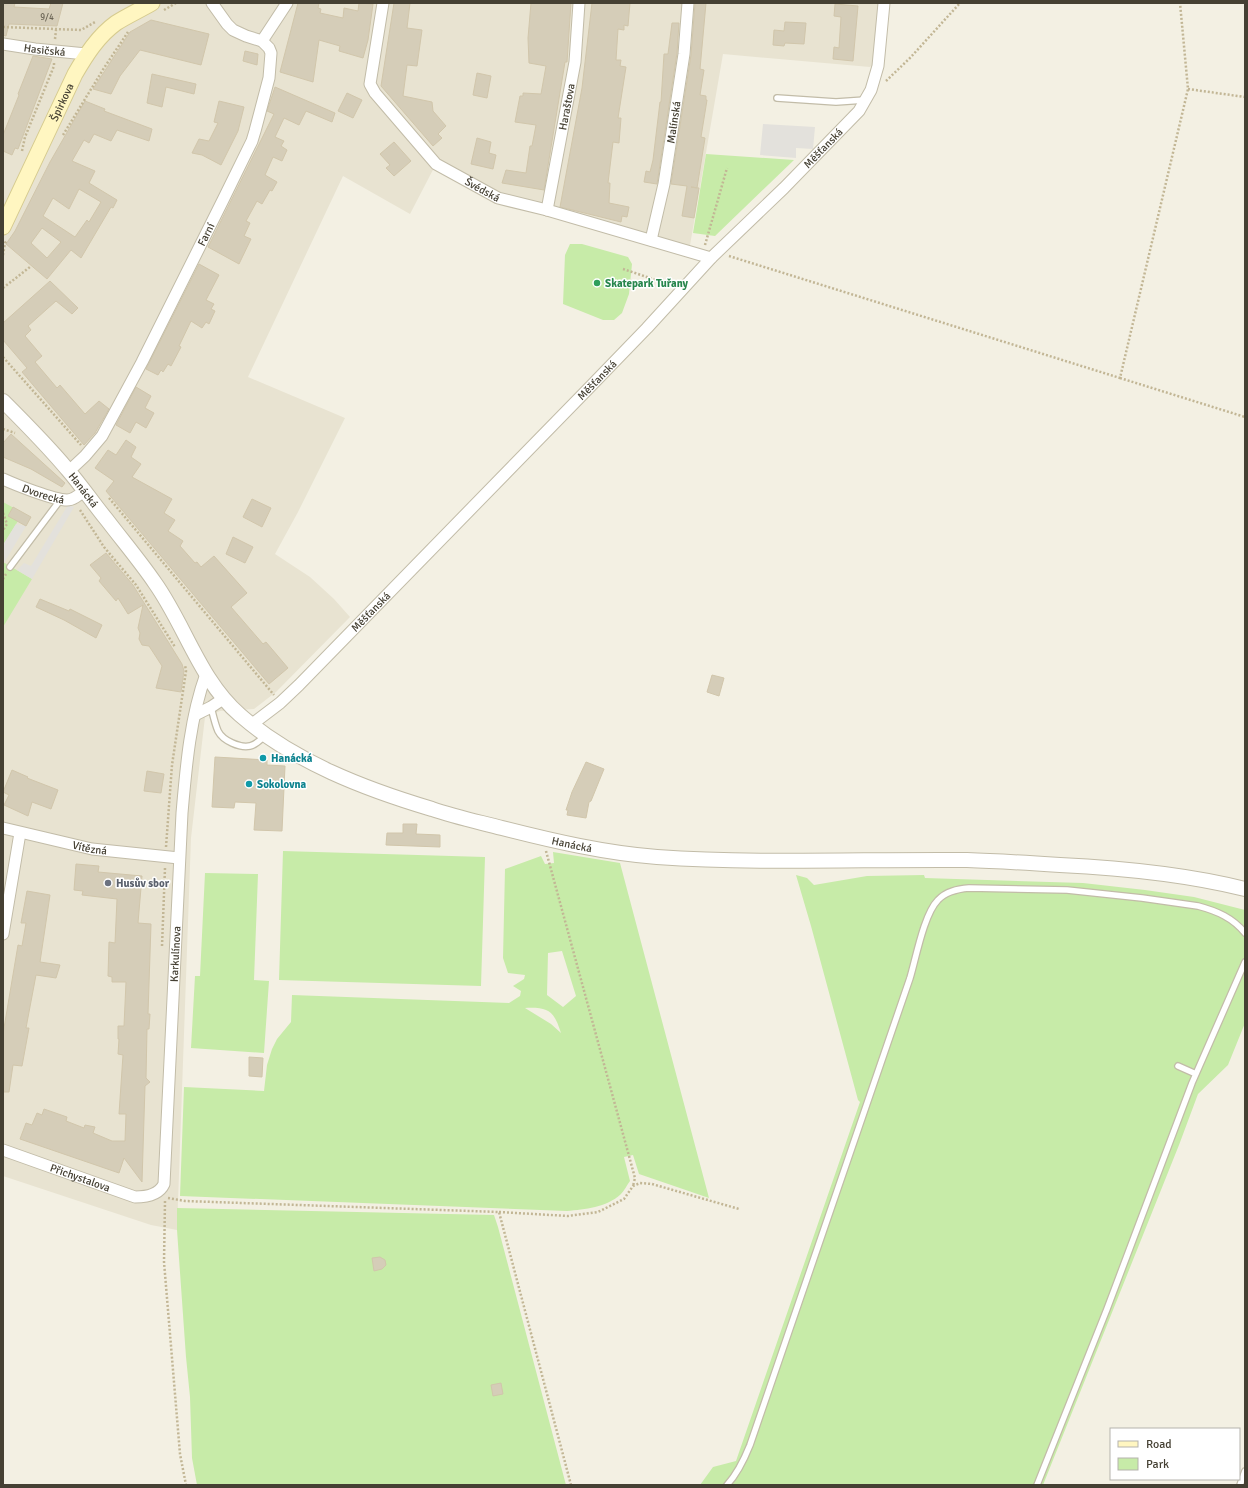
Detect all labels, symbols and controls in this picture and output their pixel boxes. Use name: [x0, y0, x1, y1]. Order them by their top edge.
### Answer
house number: 9/4: [40, 12, 54, 23]
street label: Hasičská: [23, 41, 66, 59]
street label: Špirkova: [47, 81, 77, 123]
street label: Haraštova: [556, 82, 578, 131]
street label: Malínská: [664, 100, 684, 144]
street label: Měšťanská: [801, 125, 846, 171]
street label: Švédská: [462, 174, 502, 205]
street label: Farní: [195, 221, 217, 248]
place label: Skatepark Tuřany: [605, 277, 689, 290]
marker: Skatepark Tuřany: [592, 278, 602, 288]
street label: Měšťanská: [575, 357, 620, 403]
street label: Hanácká: [66, 470, 101, 511]
street label: Dvorecká: [20, 482, 66, 507]
street label: Měšťanská: [349, 589, 394, 635]
place label: Hanácká: [271, 752, 313, 765]
marker: Hanácká: [258, 753, 268, 763]
place label: Sokolovna: [257, 778, 306, 791]
marker: Sokolovna: [244, 779, 254, 789]
street label: Hanácká: [550, 834, 594, 855]
street label: Vítězná: [71, 839, 108, 858]
place label: Husův sbor: [116, 877, 170, 890]
marker: Husův sbor: [103, 878, 113, 888]
street label: Karkulínova: [168, 925, 184, 982]
street label: Přichystalova: [48, 1161, 112, 1195]
legend: [1110, 1428, 1240, 1480]
text: Road: [1146, 1437, 1172, 1452]
text: Park: [1146, 1457, 1169, 1472]

